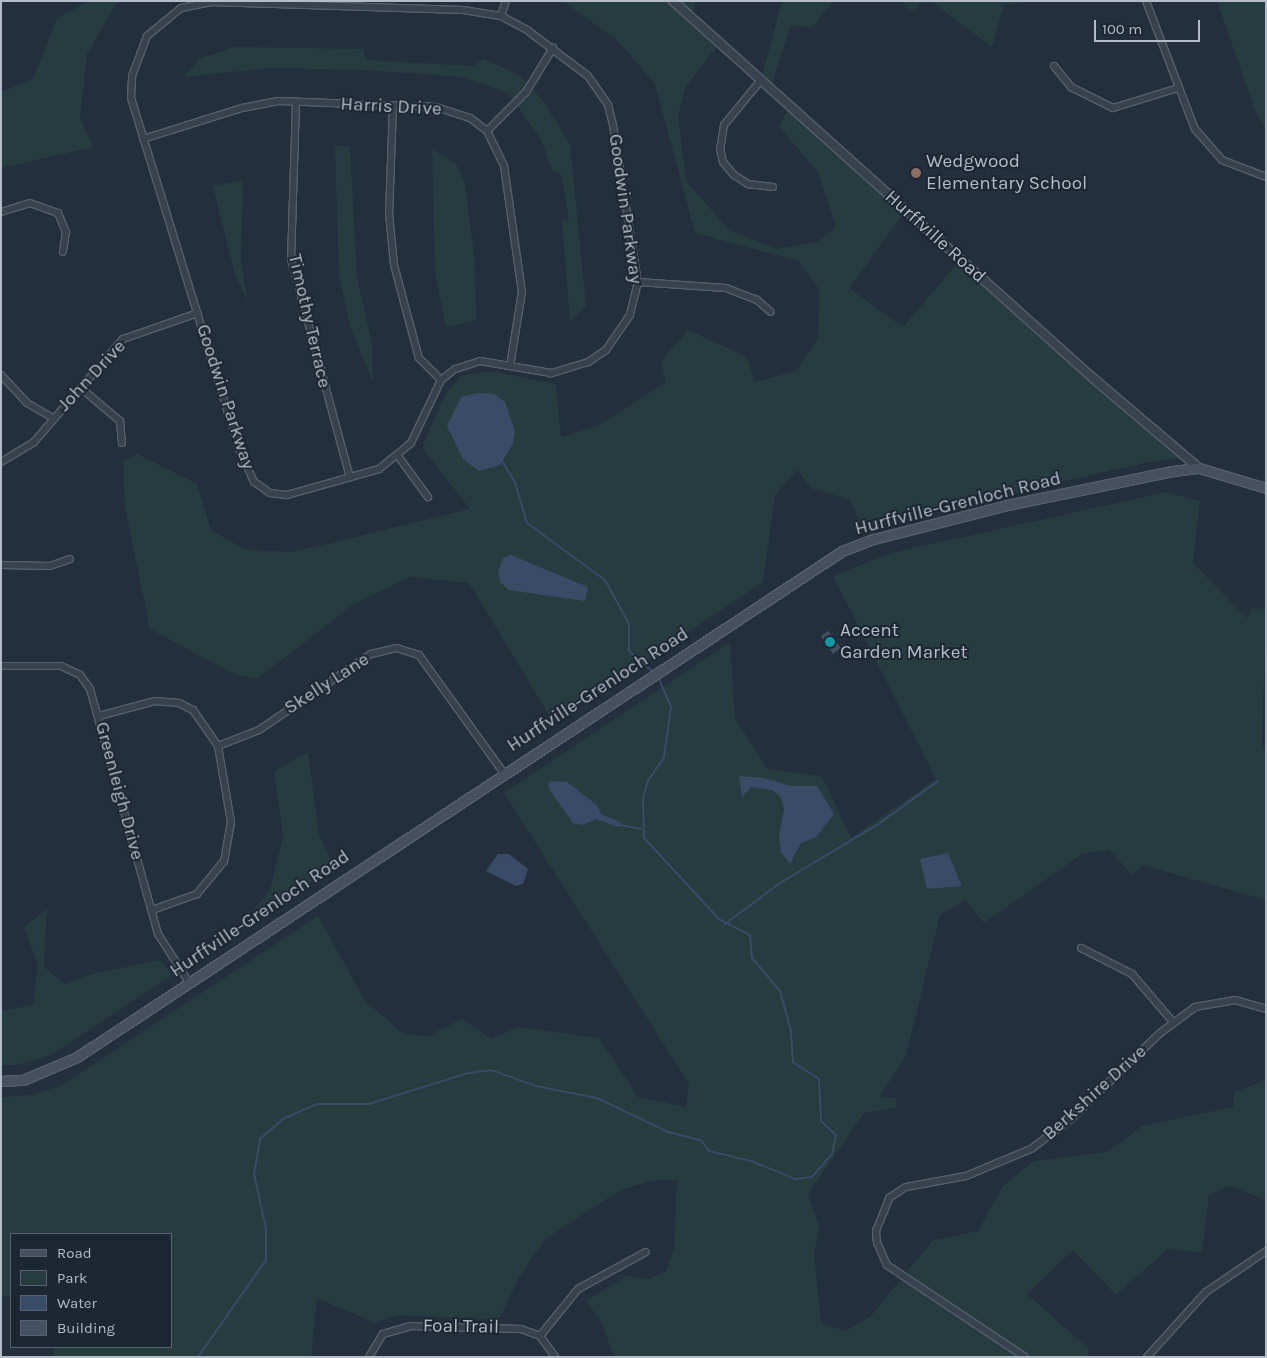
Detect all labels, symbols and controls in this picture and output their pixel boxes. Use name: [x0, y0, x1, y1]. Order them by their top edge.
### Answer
scale bar: [1097, 10, 1203, 42]
text: 100 m: [1102, 20, 1142, 38]
street label: Harris Drive: [340, 93, 442, 121]
street label: Goodwin Parkway: [603, 133, 647, 285]
place label: Wedgwood Elementary School: [926, 151, 1087, 195]
marker: Wedgwood Elementary School: [910, 167, 922, 179]
street label: Hurffville Road: [880, 186, 990, 288]
street label: Timothy Terrace: [282, 252, 336, 390]
street label: Goodwin Parkway: [191, 322, 259, 472]
street label: John Drive: [53, 335, 131, 417]
street label: Hurffville-Grenloch Road: [852, 467, 1064, 541]
place label: Accent Garden Market: [840, 620, 968, 664]
street label: Hurffville-Grenloch Road: [503, 623, 693, 757]
marker: Accent Garden Market: [824, 636, 836, 648]
street label: Skelly Lane: [280, 648, 374, 720]
street label: Greenleigh Drive: [90, 720, 148, 862]
street label: Hurffville-Grenloch Road: [166, 845, 354, 983]
street label: Berkshire Drive: [1038, 1040, 1152, 1146]
legend: [10, 1233, 172, 1348]
text: Road: [57, 1244, 92, 1262]
text: Park: [57, 1269, 87, 1287]
text: Water: [57, 1294, 97, 1312]
street label: Foal Trail: [423, 1315, 499, 1339]
text: Building: [57, 1319, 115, 1337]

